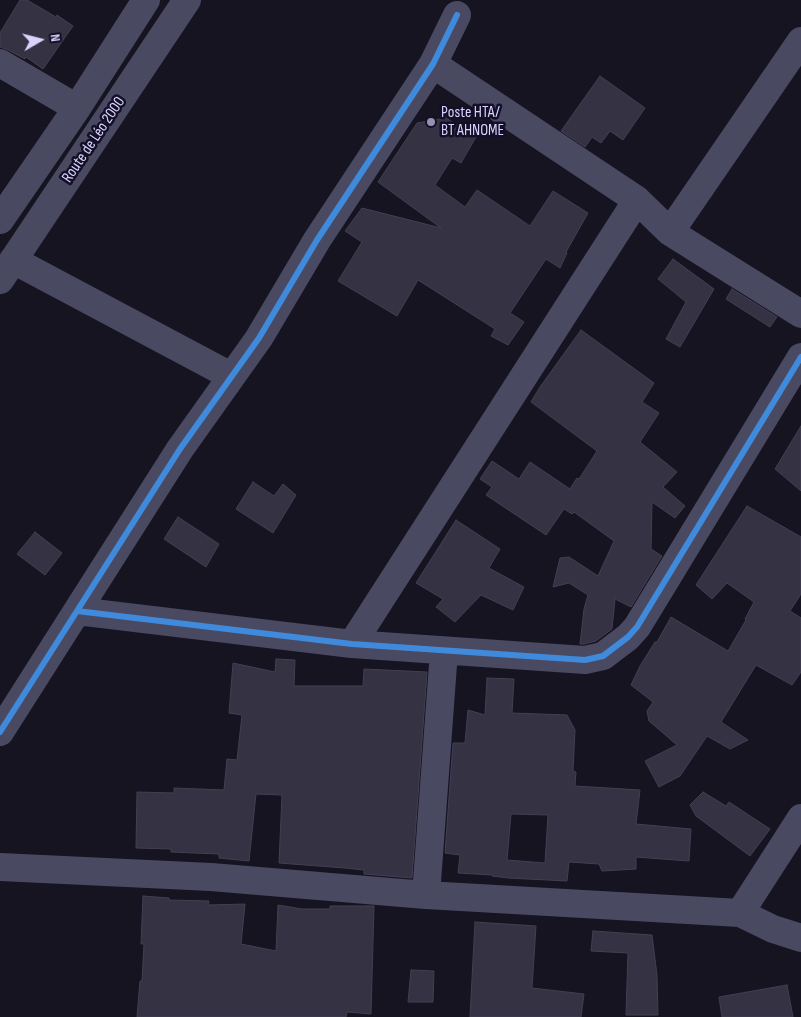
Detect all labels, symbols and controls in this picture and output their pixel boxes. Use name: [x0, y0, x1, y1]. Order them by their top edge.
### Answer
north arrow: [15, 15, 65, 65]
text: N: [46, 33, 64, 43]
street label: Route de Léo 2000: [58, 93, 130, 187]
place label: Poste HTA/ BT AHNOME: [441, 103, 504, 141]
marker: Poste HTA/ BT AHNOME: [425, 116, 437, 128]

